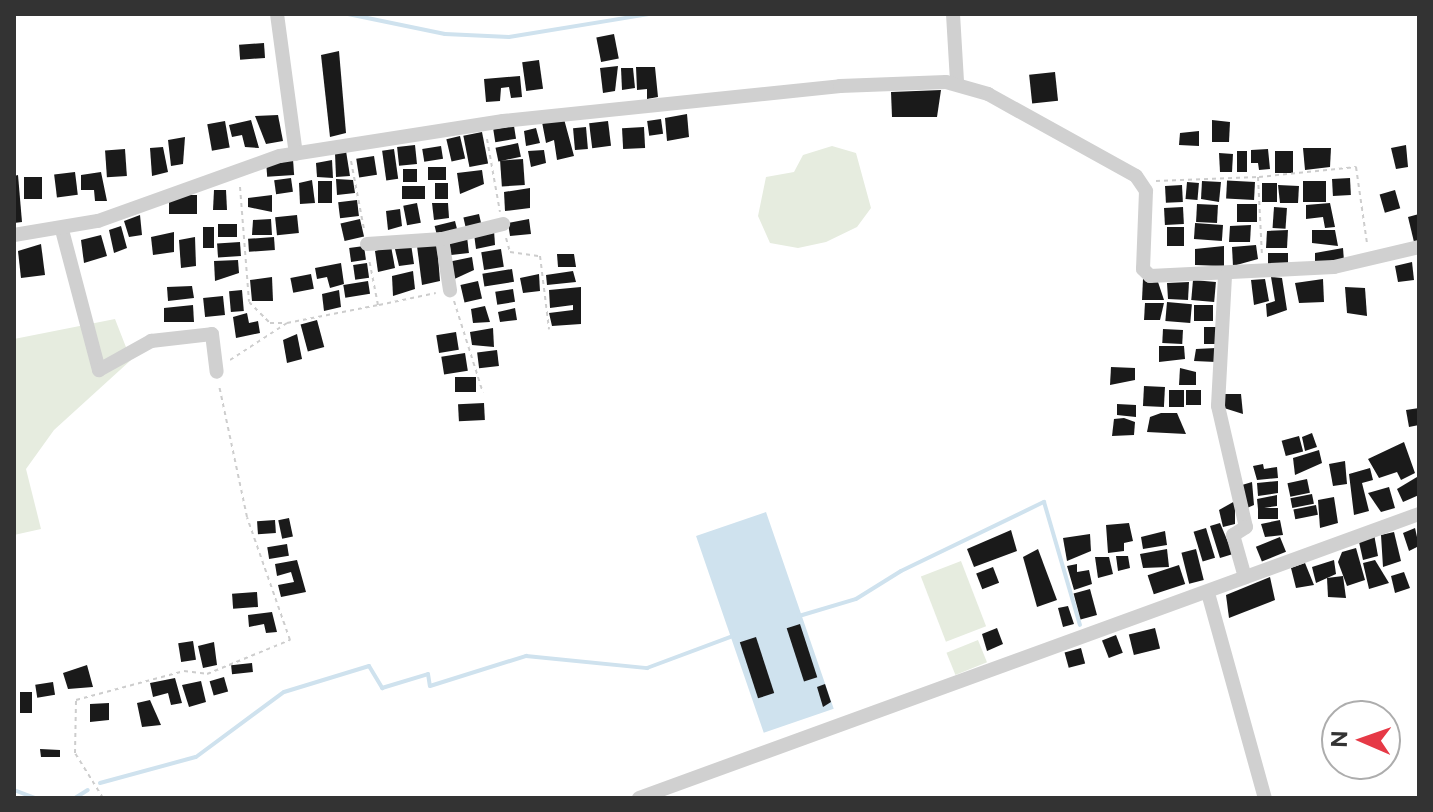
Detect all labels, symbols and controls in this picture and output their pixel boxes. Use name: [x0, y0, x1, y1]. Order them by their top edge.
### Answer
north arrow: [1321, 700, 1401, 780]
text: N: [1326, 730, 1352, 748]

